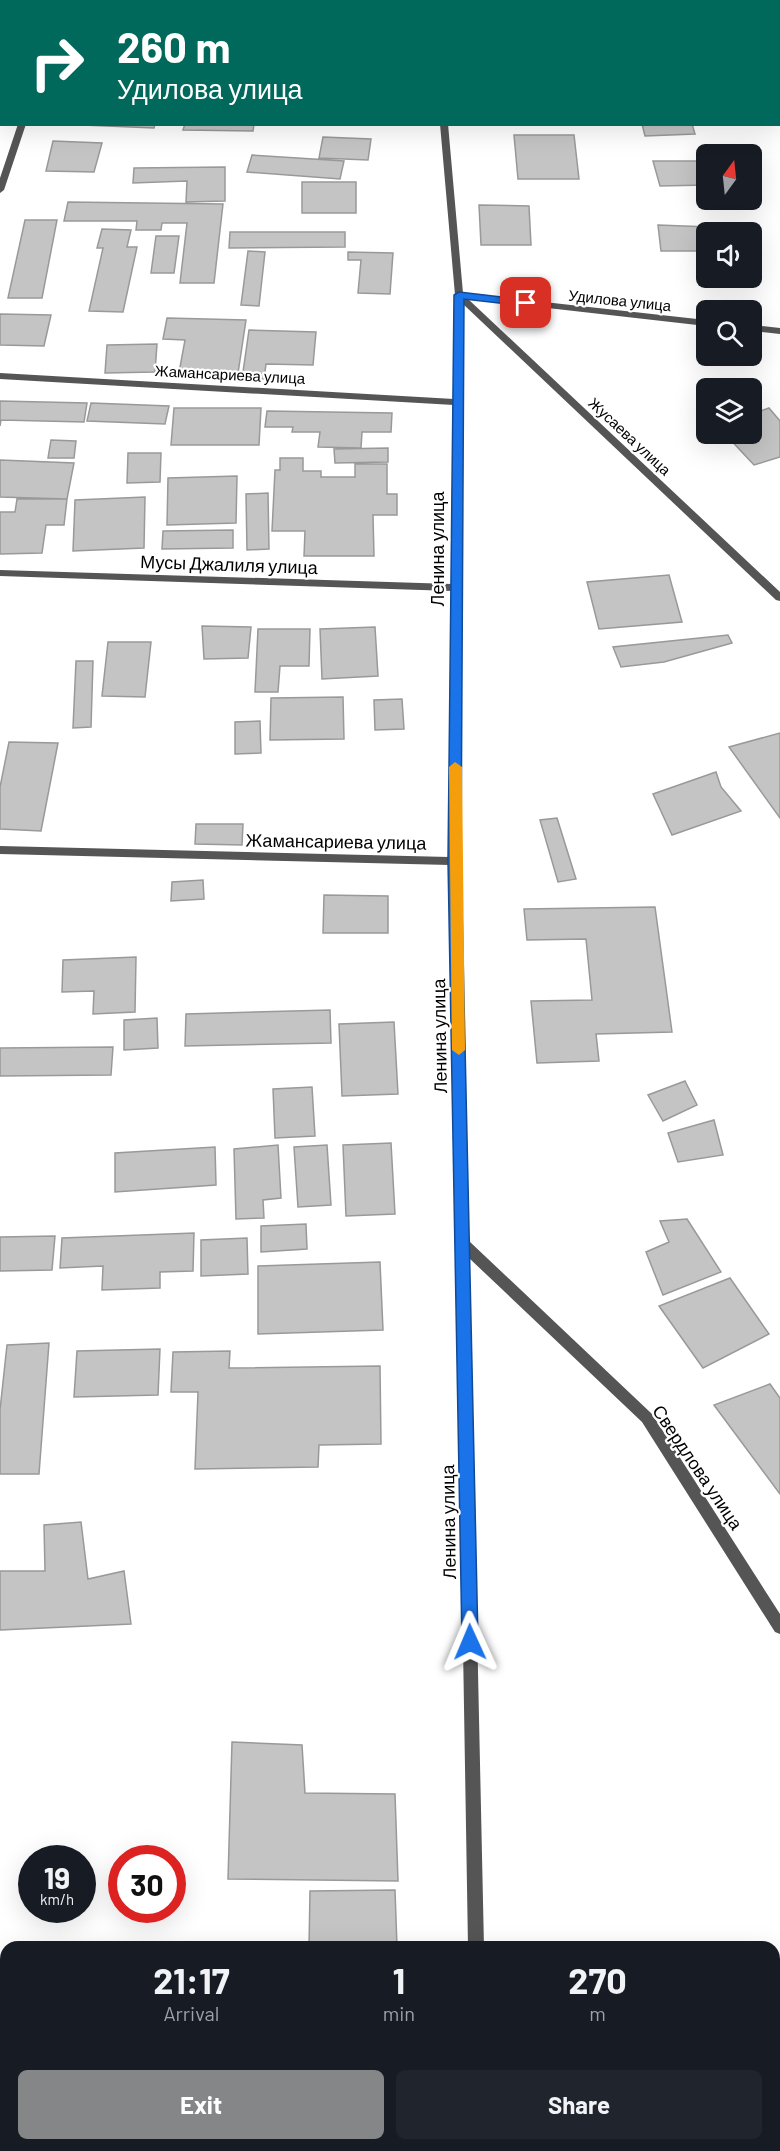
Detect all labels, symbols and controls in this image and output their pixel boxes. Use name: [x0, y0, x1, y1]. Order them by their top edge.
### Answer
text: 260 m: [117, 21, 230, 71]
icon: right: [18, 24, 96, 102]
text: Удилова улица: [117, 72, 303, 104]
north arrow: [696, 144, 762, 210]
map controls: [696, 144, 762, 444]
button: sound: [696, 222, 762, 288]
pin: [500, 277, 551, 328]
icon: arrive: [509, 286, 542, 319]
street label: Удилова улица: [568, 286, 673, 314]
button: search: [696, 300, 762, 366]
street label: Жамансариева улица: [154, 361, 306, 387]
button: layers: [696, 378, 762, 444]
street label: Жусаева улица: [585, 393, 675, 479]
street label: Ленина улица: [426, 491, 448, 606]
street label: Мусы Джалиля улица: [140, 550, 319, 578]
street label: Жамансариева улица: [245, 828, 428, 854]
street label: Ленина улица: [427, 977, 451, 1094]
street label: Свердлова улица: [648, 1400, 748, 1534]
street label: Ленина улица: [436, 1463, 460, 1580]
position arrow: [438, 1610, 502, 1674]
speed limit sign: 30: [108, 1845, 186, 1923]
text: 19: [44, 1859, 70, 1895]
text: km/h: [40, 1890, 74, 1908]
text: 21:17: [153, 1958, 230, 2001]
text: 1: [393, 1958, 405, 2001]
text: 270: [568, 1958, 627, 2001]
text: Arrival: [163, 2001, 219, 2025]
text: min: [383, 2001, 415, 2025]
text: m: [589, 2001, 606, 2025]
button: Exit: [18, 2070, 384, 2139]
button: Share: [396, 2070, 762, 2139]

